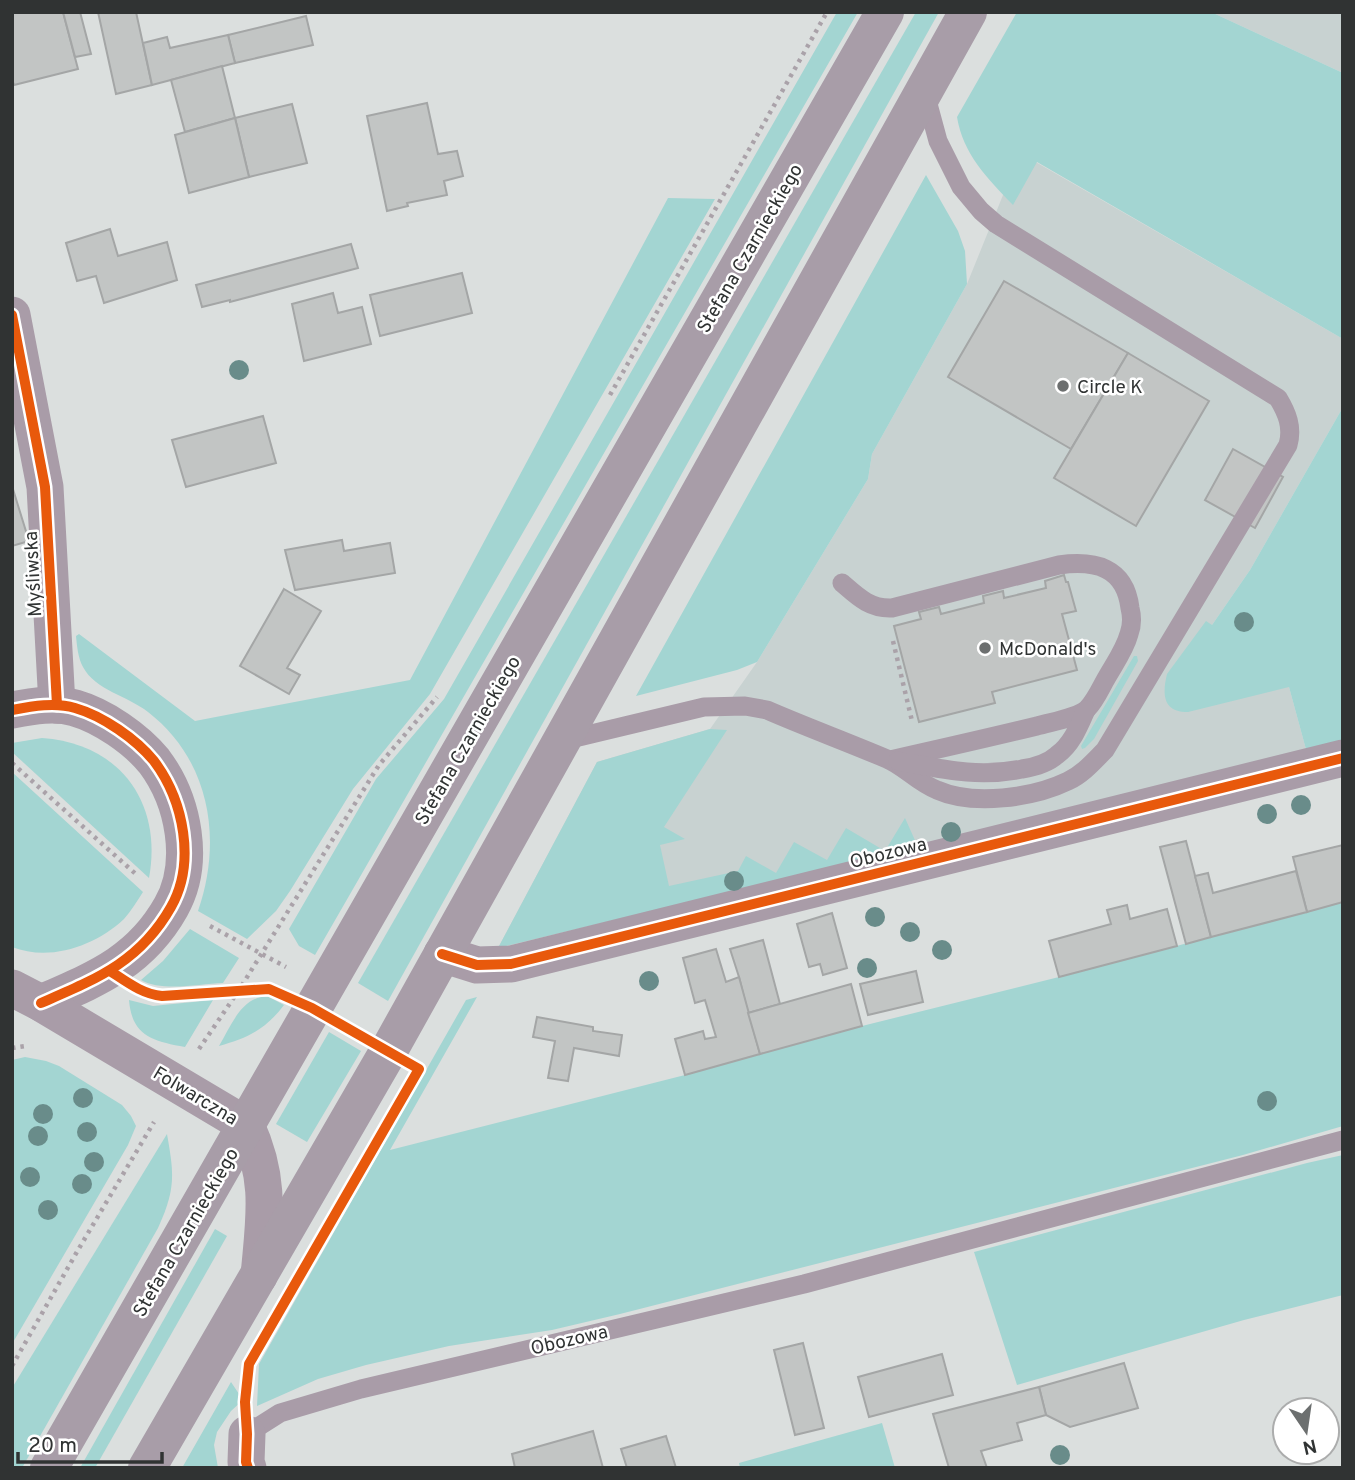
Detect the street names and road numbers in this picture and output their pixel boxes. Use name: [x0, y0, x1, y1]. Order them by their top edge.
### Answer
street label: Stefana Czarnieckiego: [693, 160, 809, 338]
street label: Myśliwska: [20, 530, 48, 617]
street label: Stefana Czarnieckiego: [411, 652, 527, 830]
street label: Obozowa: [848, 833, 929, 875]
street label: Folwarczna: [148, 1062, 242, 1131]
street label: Stefana Czarnieckiego: [129, 1144, 245, 1322]
street label: Obozowa: [529, 1320, 610, 1361]

